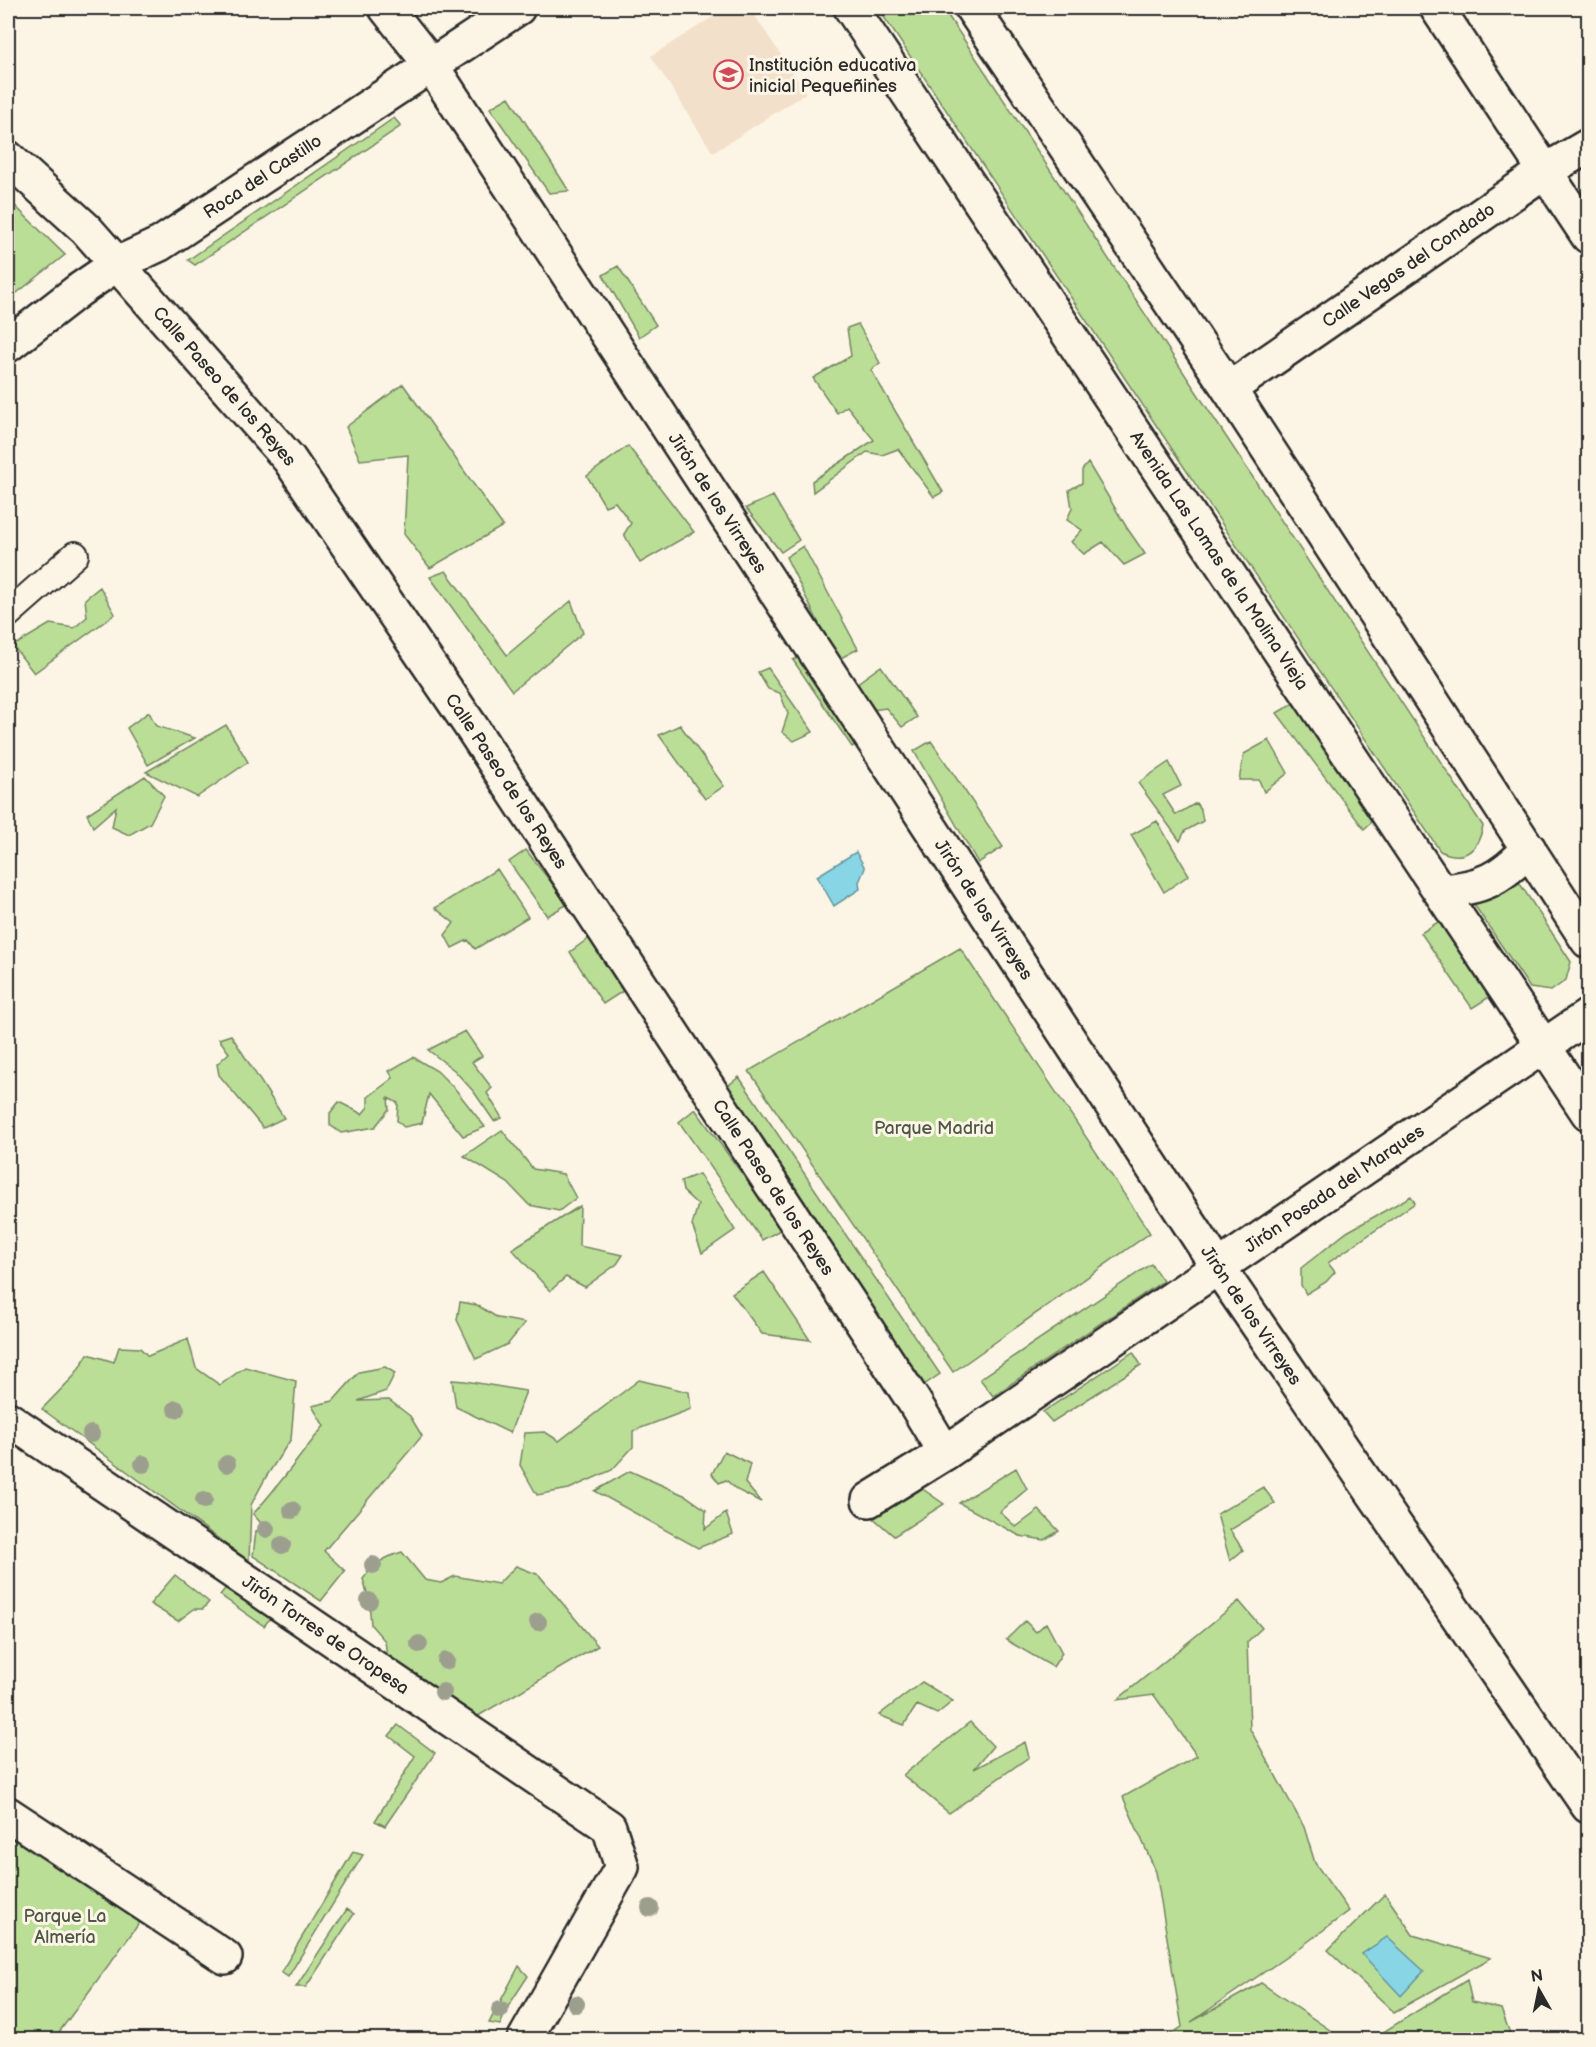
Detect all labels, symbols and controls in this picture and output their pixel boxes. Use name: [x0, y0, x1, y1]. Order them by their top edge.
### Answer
place label: Institución educativa inicial Pequeñines: [749, 55, 916, 97]
school or university icon: Institución educativa inicial Pequeñines: [712, 59, 744, 91]
street label: Roca del Castillo: [200, 130, 326, 223]
street label: Calle Vegas del Condado: [1318, 199, 1499, 332]
street label: Calle Paseo de los Reyes: [148, 302, 300, 470]
street label: Avenida Las Lomas de la Molina Vieja: [1125, 427, 1313, 694]
street label: Jirón de los Virreyes: [664, 429, 771, 577]
street label: Calle Paseo de los Reyes: [441, 690, 572, 873]
street label: Jirón de los Virreyes: [930, 835, 1037, 984]
street label: Calle Paseo de los Reyes: [708, 1096, 838, 1279]
park label: Parque Madrid: [874, 1118, 994, 1139]
street label: Jirón Posada del Marques: [1241, 1120, 1428, 1257]
street label: Jirón de los Virreyes: [1196, 1242, 1306, 1389]
street label: Jirón Torres de Oropesa: [238, 1571, 413, 1699]
park label: Parque La Almería: [24, 1906, 107, 1948]
north arrow: [1509, 1960, 1569, 2020]
text: N: [1529, 1966, 1544, 1987]

